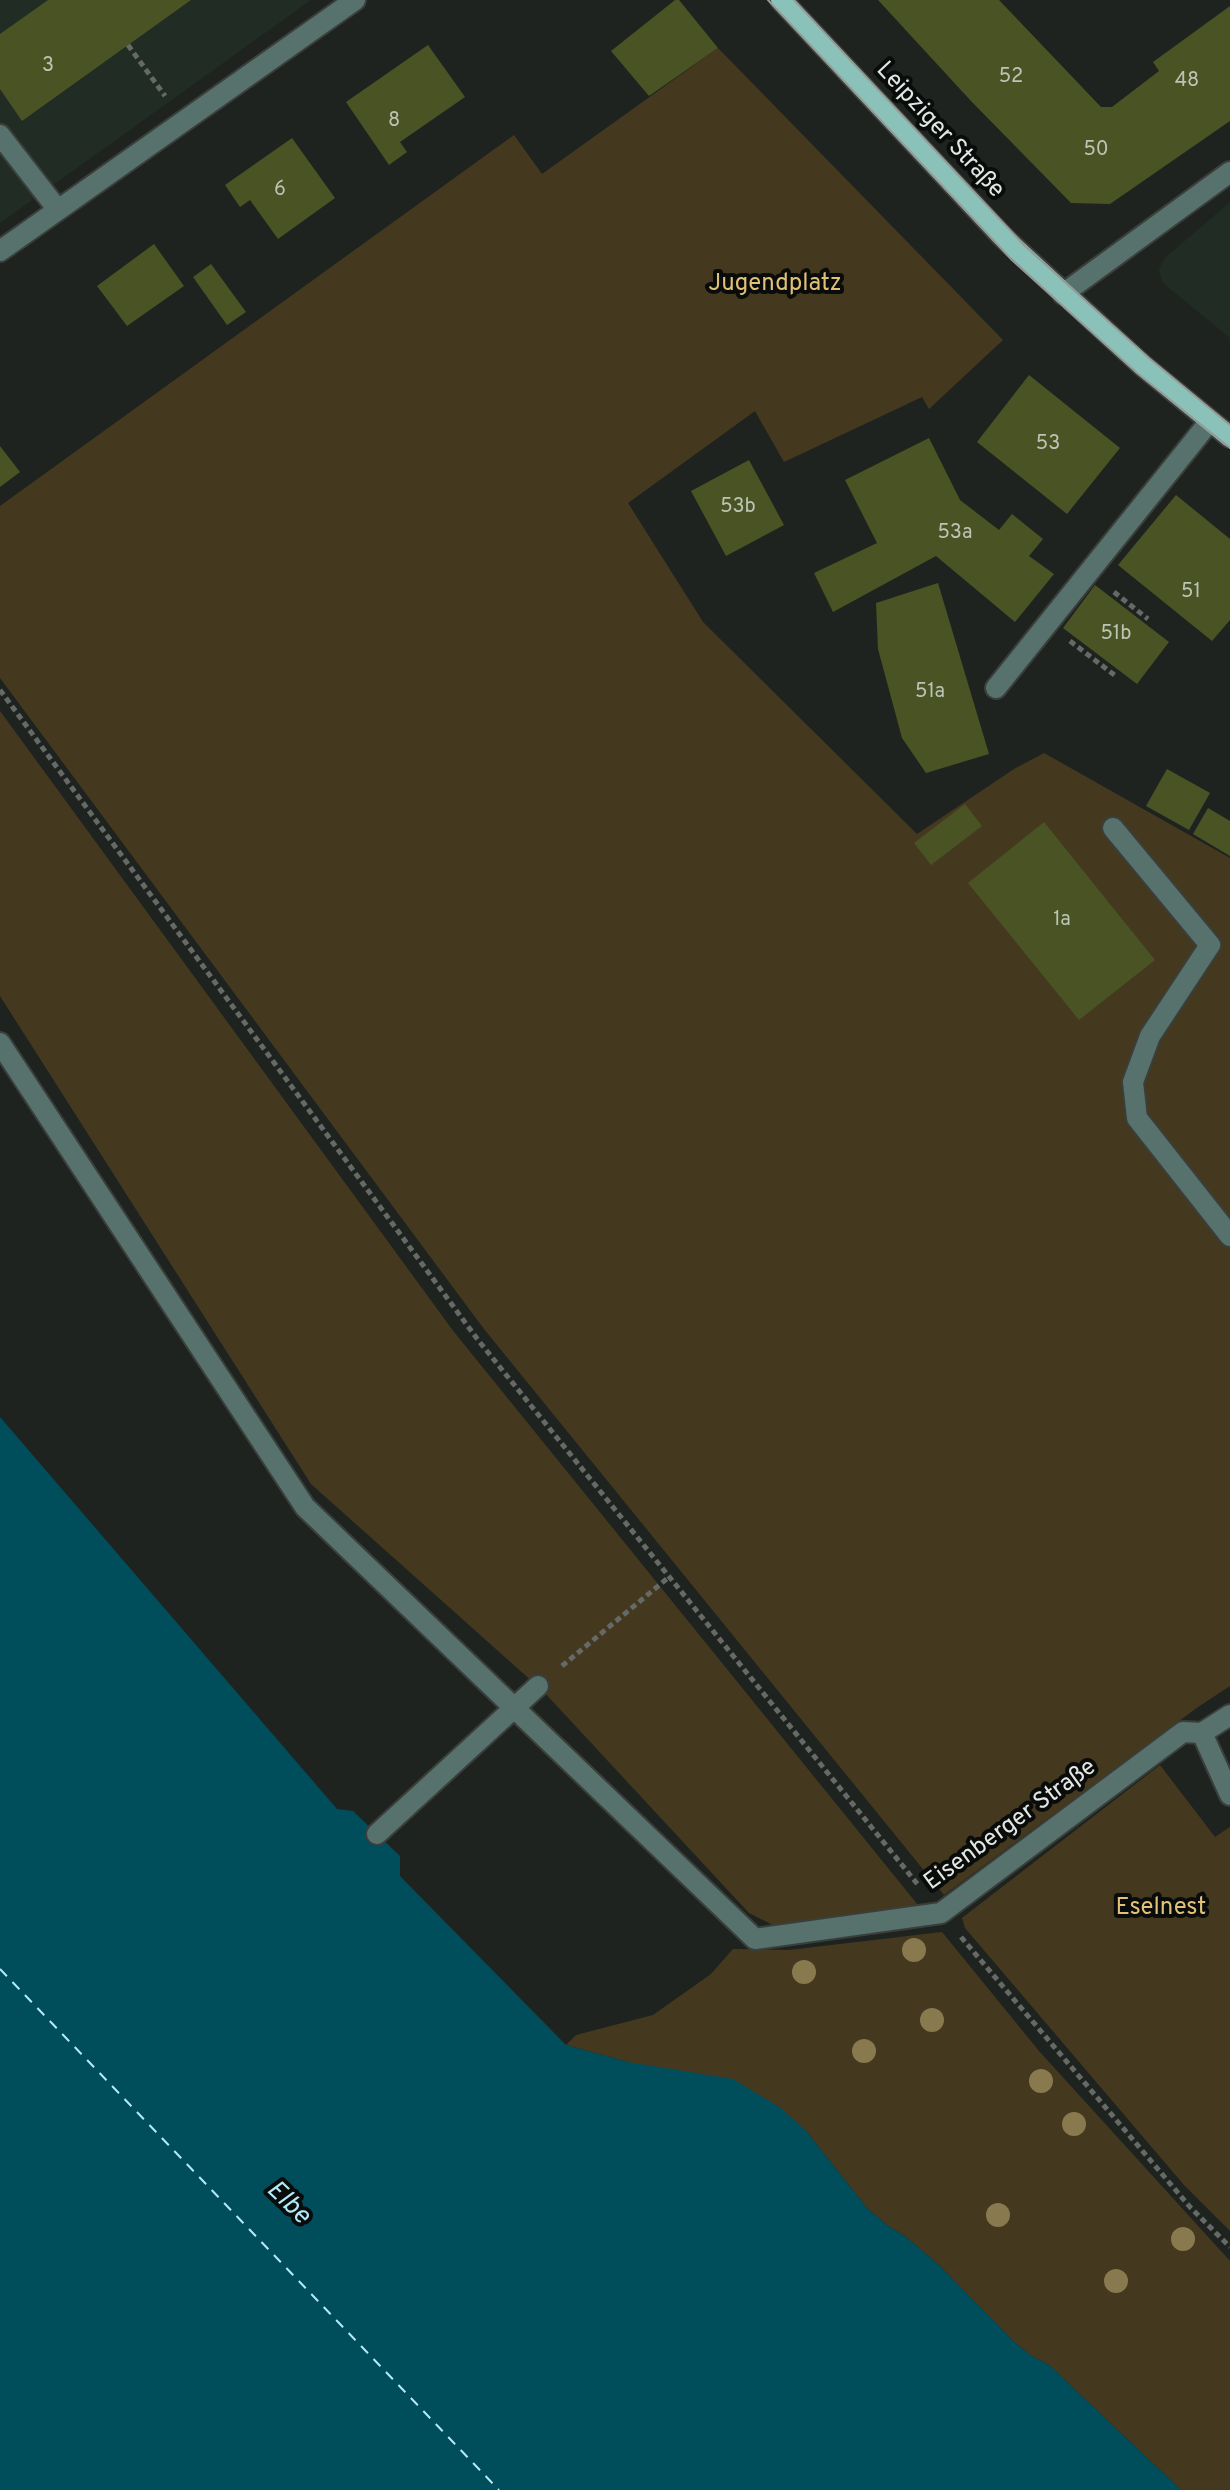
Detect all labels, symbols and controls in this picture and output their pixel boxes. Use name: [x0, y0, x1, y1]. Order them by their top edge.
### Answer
house number: 3: [42, 55, 54, 79]
street label: Leipziger Straße: [869, 57, 1009, 205]
house number: 52: [999, 66, 1023, 90]
house number: 48: [1175, 70, 1199, 94]
house number: 8: [388, 110, 400, 134]
house number: 50: [1083, 139, 1109, 163]
house number: 6: [274, 179, 286, 203]
park label: Jugendplatz: [708, 271, 842, 299]
house number: 53: [1036, 433, 1060, 457]
house number: 53b: [720, 496, 756, 520]
house number: 53a: [937, 522, 973, 546]
house number: 51: [1181, 581, 1201, 605]
house number: 51b: [1100, 623, 1132, 647]
house number: 51a: [915, 681, 945, 705]
house number: 1a: [1053, 909, 1071, 933]
street label: Eisenberger Straße: [919, 1754, 1103, 1898]
park label: Eselnest: [1116, 1895, 1206, 1923]
water label: Elbe: [258, 2176, 316, 2232]

